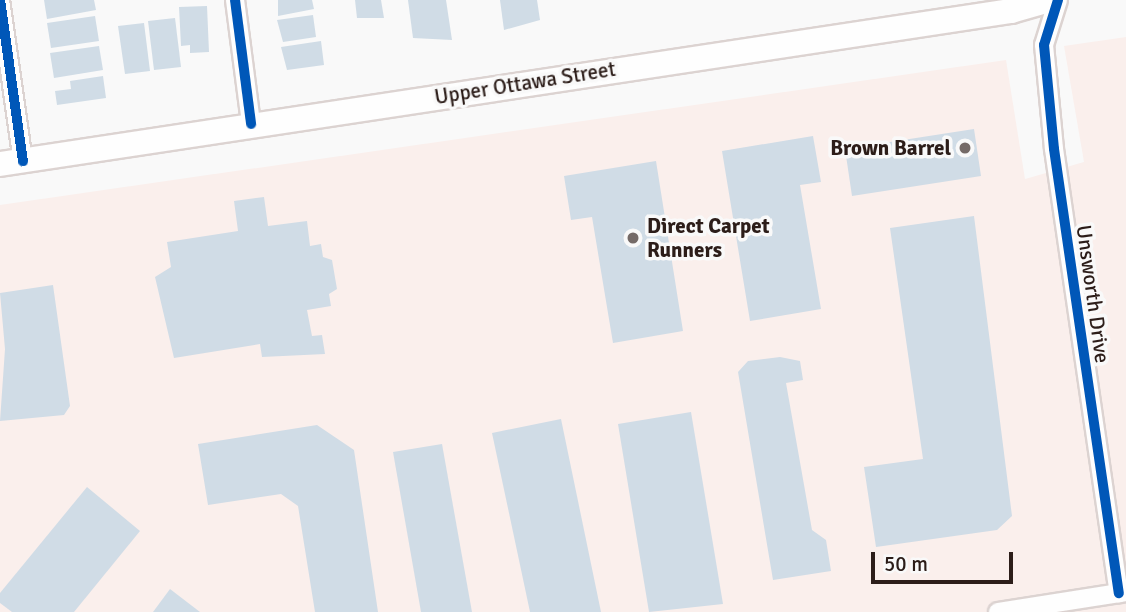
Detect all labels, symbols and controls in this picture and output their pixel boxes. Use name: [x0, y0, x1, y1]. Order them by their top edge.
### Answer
street label: Upper Ottawa Street: [433, 56, 617, 110]
place label: Brown Barrel: [830, 135, 951, 161]
marker: Brown Barrel: [957, 140, 973, 156]
place label: Direct Carpet Runners: [647, 213, 770, 263]
street label: Unsworth Drive: [1071, 223, 1115, 365]
marker: Direct Carpet Runners: [625, 230, 641, 246]
scale bar: [874, 538, 1016, 582]
text: 50 m: [884, 551, 928, 577]

